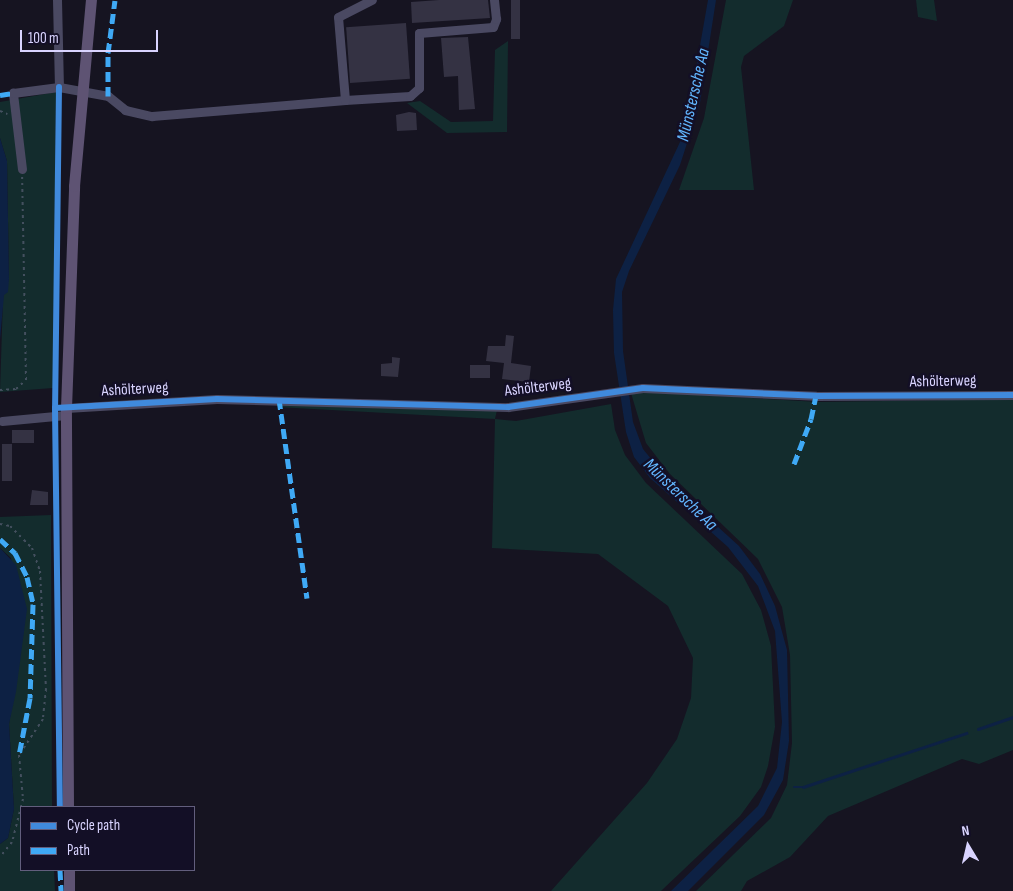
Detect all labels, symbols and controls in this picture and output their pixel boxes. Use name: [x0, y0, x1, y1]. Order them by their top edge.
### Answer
scale bar: [22, 20, 160, 52]
text: 100 m: [28, 29, 59, 48]
water label: Münstersche Aa: [673, 46, 715, 144]
street label: Ashölterweg: [909, 372, 977, 392]
street label: Ashölterweg: [504, 374, 572, 402]
street label: Ashölterweg: [101, 379, 169, 401]
water label: Münstersche Aa: [638, 454, 722, 536]
legend: [20, 806, 195, 871]
text: Cycle path: [67, 816, 120, 835]
north arrow: [943, 821, 993, 871]
text: N: [961, 822, 971, 840]
text: Path: [67, 841, 90, 860]

